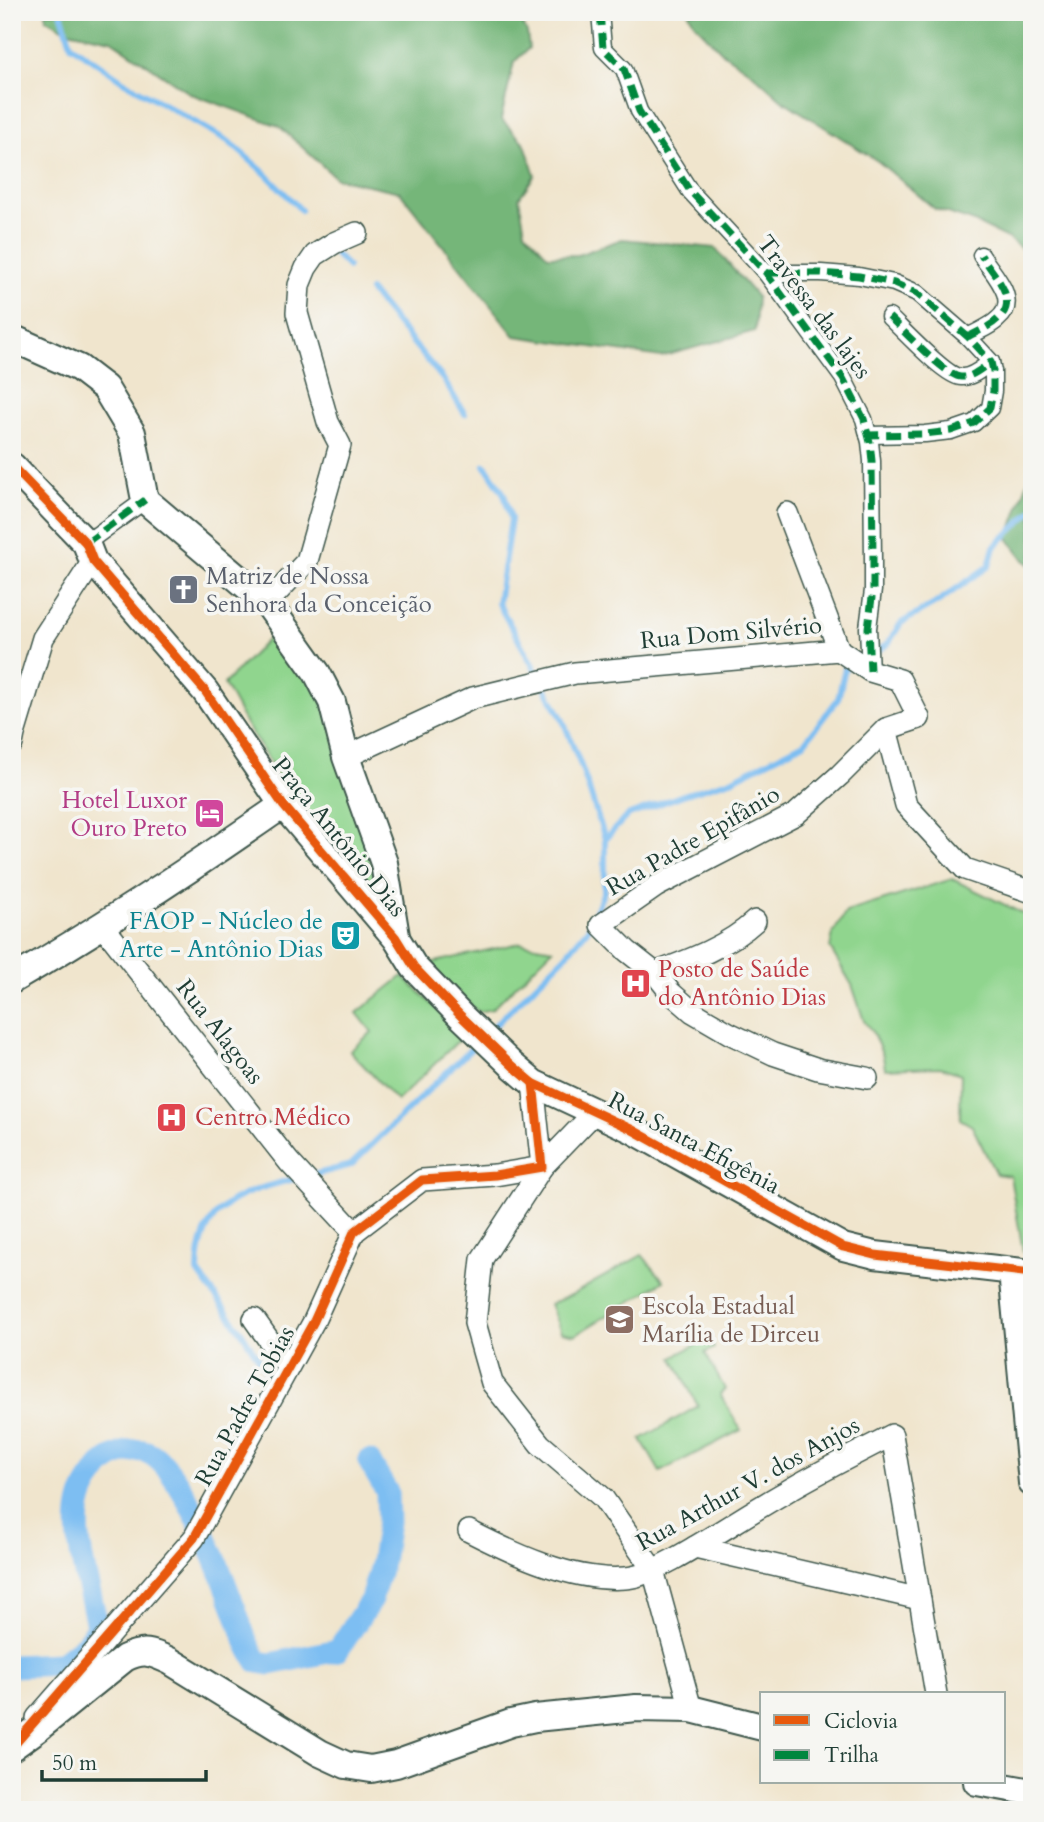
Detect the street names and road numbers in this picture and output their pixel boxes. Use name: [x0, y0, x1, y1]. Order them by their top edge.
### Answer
street label: Travessa das lajes: [749, 228, 879, 386]
street label: Rua Dom Silvério: [639, 609, 823, 657]
street label: Praça Antônio Dias: [264, 750, 414, 924]
street label: Rua Padre Epifânio: [600, 778, 786, 904]
street label: Rua Alagoas: [169, 973, 271, 1091]
street label: Rua Santa Efigênia: [602, 1084, 786, 1203]
street label: Rua Padre Tobias: [187, 1320, 303, 1492]
street label: Rua Arthur V. dos Anjos: [630, 1409, 866, 1559]

